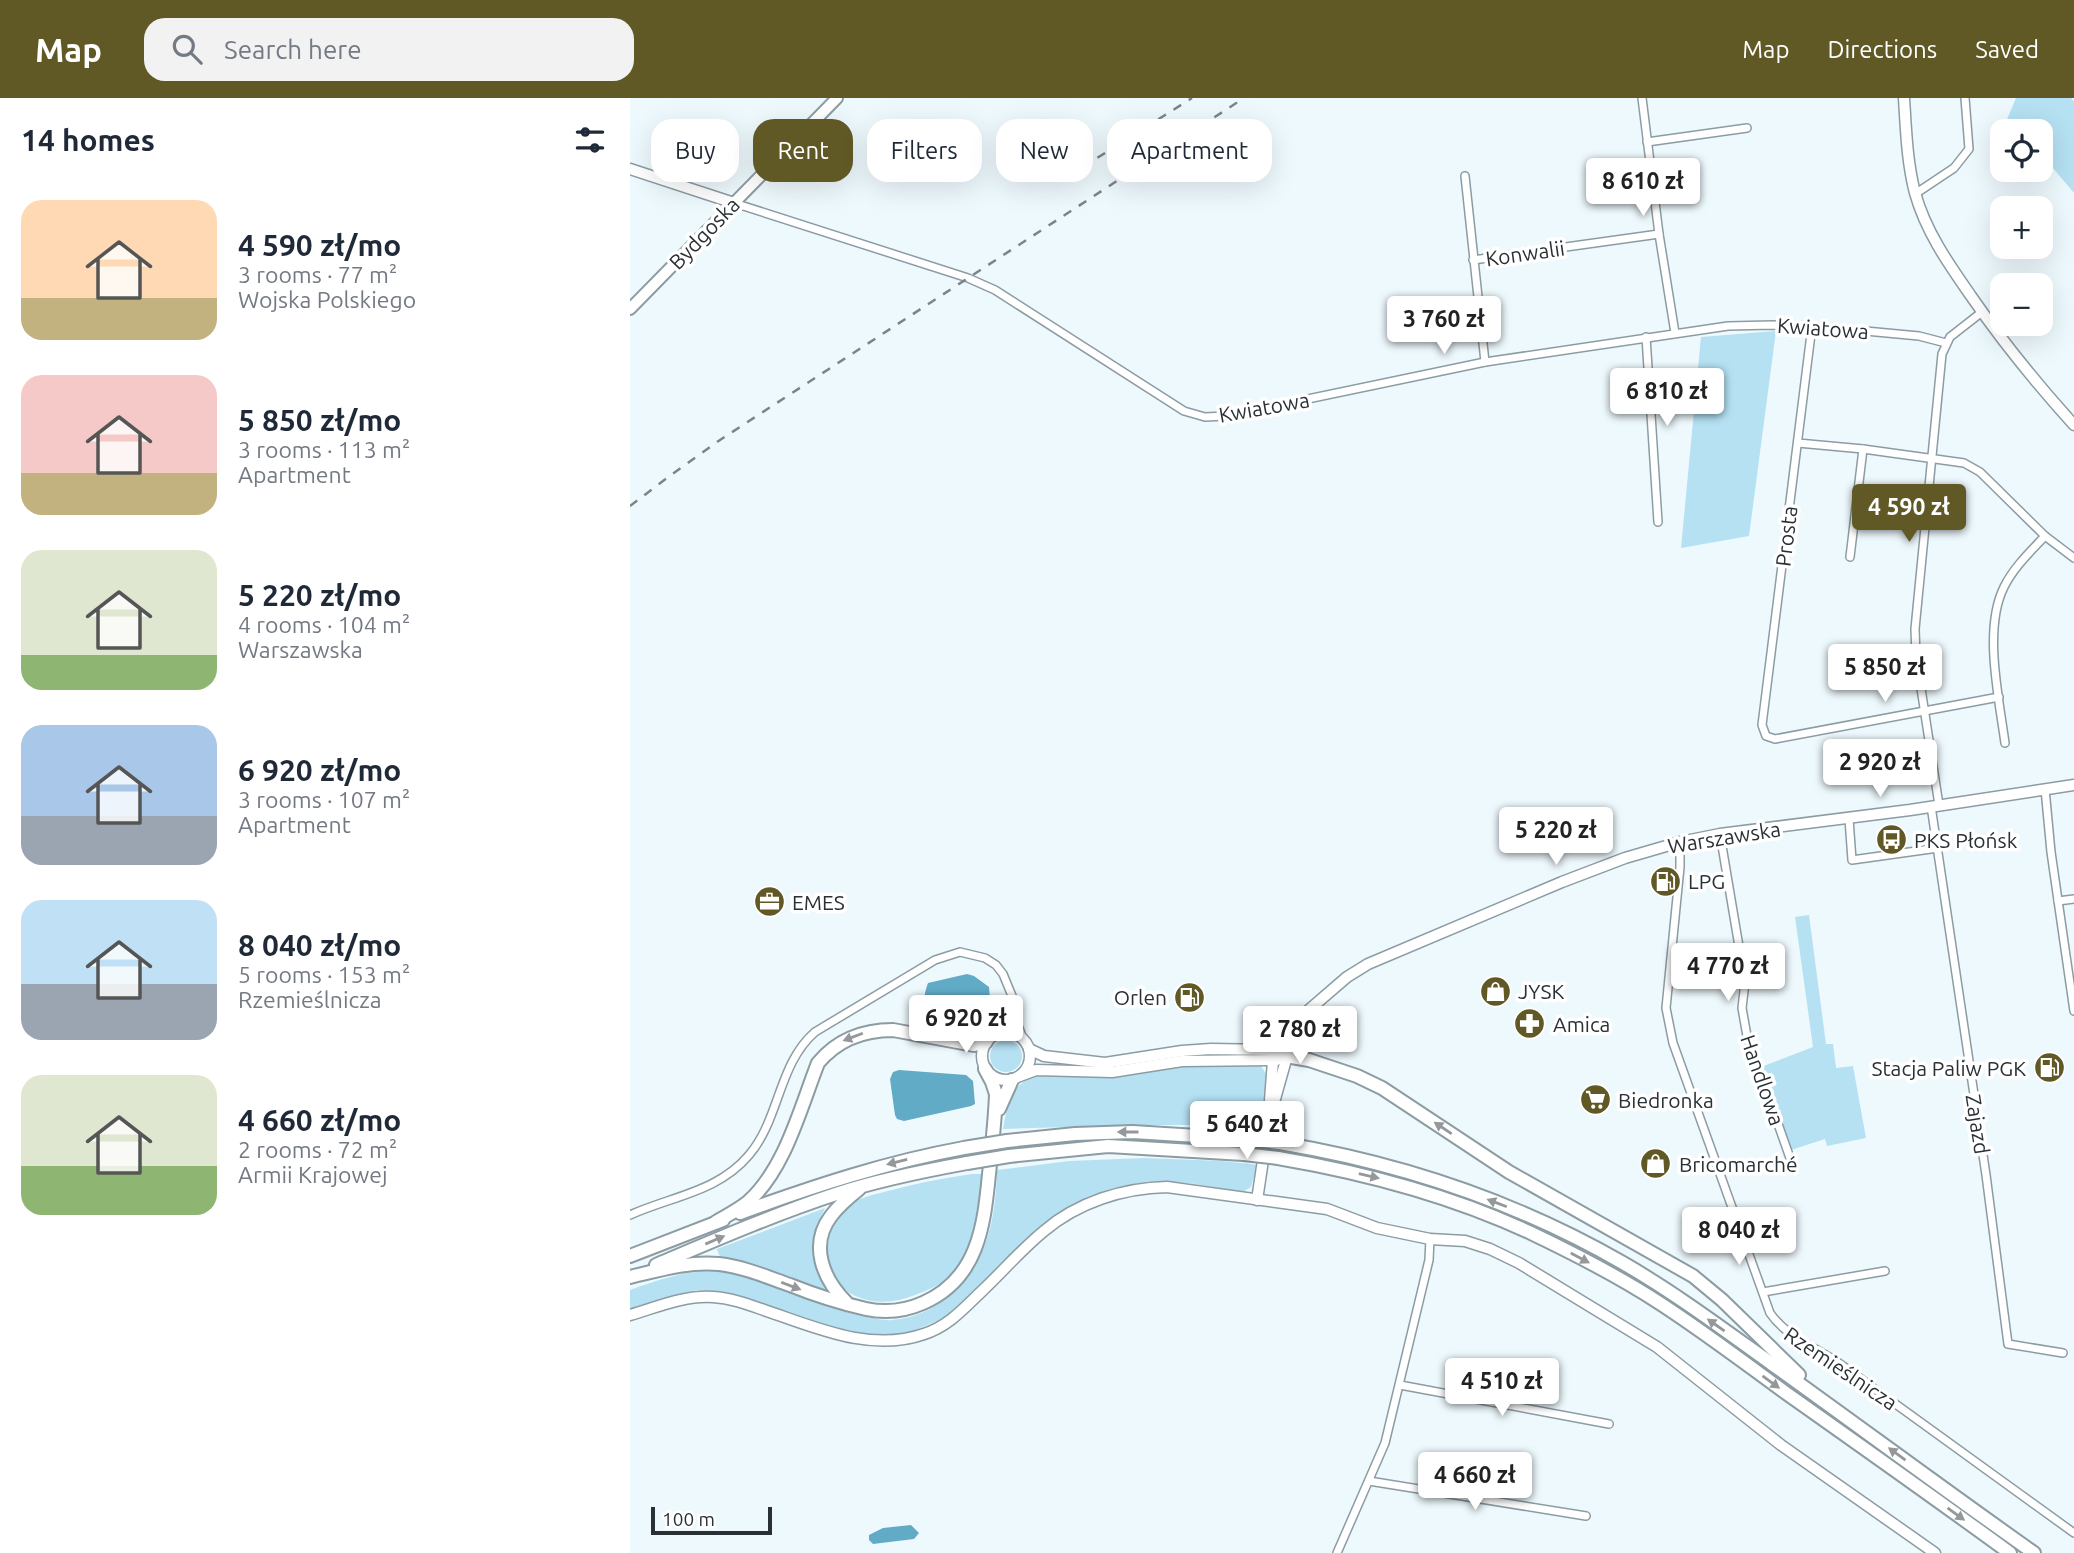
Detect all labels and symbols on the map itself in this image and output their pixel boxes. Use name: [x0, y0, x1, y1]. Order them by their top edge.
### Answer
pin: 8 610 zł: [1571, 158, 1715, 218]
street label: Bydgoska: [664, 192, 744, 274]
street label: Konwalii: [1484, 236, 1566, 270]
pin: 3 760 zł: [1372, 296, 1516, 356]
street label: Kwiatowa: [1776, 313, 1870, 343]
pin: 6 810 zł: [1595, 368, 1739, 428]
street label: Kwiatowa: [1217, 387, 1311, 427]
pin: 4 590 zł: [1837, 484, 1981, 544]
street label: Prosta: [1770, 504, 1802, 568]
pin: 5 850 zł: [1813, 644, 1957, 704]
pin: 2 920 zł: [1808, 740, 1952, 799]
pin: 5 220 zł: [1484, 808, 1628, 867]
street label: Warszawska: [1666, 816, 1782, 858]
bus stop icon: PKS Płońsk: [1874, 823, 1908, 857]
place label: PKS Płońsk: [1914, 828, 2018, 852]
fuel station icon: LPG: [1648, 864, 1682, 898]
place label: LPG: [1688, 869, 1725, 893]
office icon: EMES: [752, 885, 786, 919]
place label: EMES: [792, 890, 845, 914]
pin: 4 770 zł: [1656, 944, 1800, 1003]
shop icon: JYSK: [1478, 974, 1512, 1008]
place label: JYSK: [1518, 979, 1564, 1003]
fuel station icon: Orlen: [1173, 980, 1207, 1014]
place label: Orlen: [1114, 985, 1167, 1009]
pin: 6 920 zł: [894, 996, 1038, 1055]
pin: 2 780 zł: [1228, 1006, 1372, 1066]
pharmacy icon: Amica: [1513, 1007, 1547, 1041]
place label: Amica: [1553, 1012, 1610, 1036]
street label: Handlowa: [1736, 1031, 1790, 1129]
one-way arrow: [842, 1032, 863, 1043]
fuel station icon: Stacja Paliw PGK: [2032, 1051, 2066, 1085]
place label: Stacja Paliw PGK: [1871, 1056, 2026, 1080]
supermarket icon: Biedronka: [1578, 1083, 1612, 1117]
place label: Biedronka: [1618, 1088, 1714, 1112]
street label: Zajazd: [1961, 1092, 1995, 1156]
pin: 5 640 zł: [1175, 1102, 1319, 1161]
one-way arrow: [1434, 1121, 1452, 1135]
one-way arrow: [1117, 1126, 1139, 1138]
shop icon: Bricomarché: [1639, 1147, 1673, 1181]
place label: Bricomarché: [1679, 1152, 1798, 1176]
one-way arrow: [886, 1157, 908, 1168]
one-way arrow: [1358, 1171, 1380, 1182]
one-way arrow: [1486, 1197, 1507, 1208]
pin: 8 040 zł: [1667, 1208, 1811, 1267]
one-way arrow: [705, 1234, 726, 1245]
one-way arrow: [1571, 1252, 1590, 1264]
one-way arrow: [781, 1281, 802, 1292]
one-way arrow: [1707, 1318, 1726, 1331]
street label: Rzemieślnicza: [1780, 1321, 1902, 1415]
pin: 4 510 zł: [1430, 1358, 1574, 1418]
one-way arrow: [1762, 1375, 1780, 1389]
one-way arrow: [1888, 1447, 1906, 1461]
pin: 4 660 zł: [1403, 1452, 1547, 1512]
scale bar: [651, 1504, 772, 1536]
one-way arrow: [1947, 1507, 1965, 1521]

